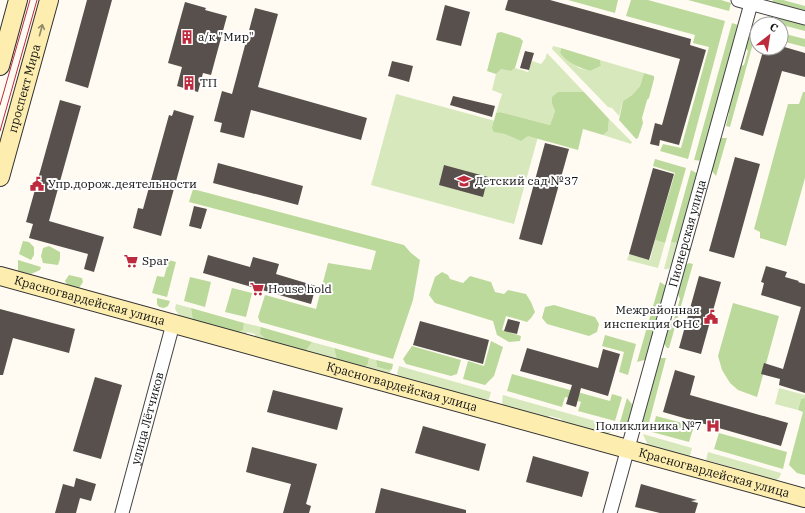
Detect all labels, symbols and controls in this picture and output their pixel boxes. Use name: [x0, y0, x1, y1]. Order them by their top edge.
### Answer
north arrow: [749, 16, 789, 56]
text: С: [767, 19, 781, 35]
one-way arrow: [38, 23, 45, 36]
building icon: а/к "Мир": [179, 29, 195, 45]
place label: а/к "Мир": [198, 29, 254, 44]
street label: проспект Мира: [5, 42, 44, 134]
building icon: ТП: [181, 75, 197, 91]
place label: ТП: [200, 75, 217, 90]
school or university icon: Детский сад №37: [456, 173, 472, 189]
place label: Детский сад №37: [475, 173, 578, 188]
public building icon: Упр.дорож.деятельности: [29, 176, 45, 192]
place label: Упр.дорож.деятельности: [48, 176, 197, 191]
street label: Пионерская улица: [665, 177, 709, 289]
supermarket icon: Spar: [123, 253, 139, 269]
place label: Spar: [142, 253, 169, 268]
street label: Красногвардейская улица: [13, 272, 167, 328]
supermarket icon: House hold: [249, 281, 265, 297]
place label: House hold: [268, 281, 332, 296]
place label: Межрайонная инспекция ФНС: [604, 302, 700, 331]
public building icon: Межрайонная инспекция ФНС: [703, 309, 719, 325]
street label: Красногвардейская улица: [325, 358, 480, 414]
street label: улица Лётчиков: [127, 370, 167, 466]
place label: Поликлиника №7: [596, 418, 702, 433]
hospital icon: Поликлиника №7: [705, 418, 721, 434]
street label: Красногвардейская улица: [637, 445, 792, 501]

